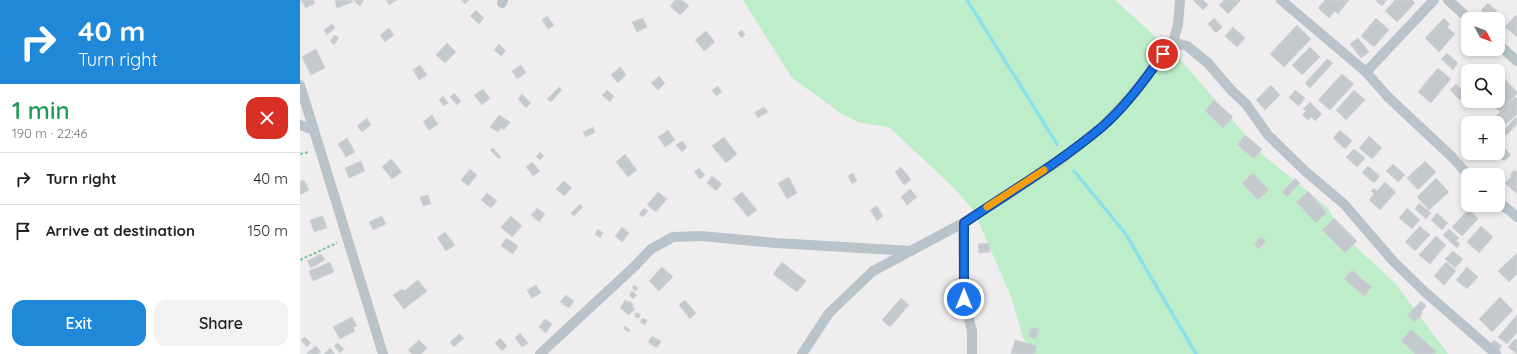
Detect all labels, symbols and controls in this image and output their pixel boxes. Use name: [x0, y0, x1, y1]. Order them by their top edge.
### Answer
north arrow: [1461, 12, 1505, 56]
map controls: [1461, 12, 1505, 212]
text: 40 m: [78, 13, 145, 48]
icon: right: [12, 16, 64, 68]
pin: [1146, 37, 1180, 71]
icon: arrive: [1152, 43, 1174, 65]
text: Turn right: [78, 48, 158, 71]
button: search: [1461, 64, 1505, 108]
text: 1 min: [12, 95, 70, 125]
button: close: [246, 97, 288, 139]
button: +: [1461, 116, 1505, 160]
text: 190 m · 22:46: [12, 125, 88, 141]
icon: right: [12, 168, 34, 190]
button: −: [1461, 168, 1505, 212]
text: Turn right: [46, 169, 117, 188]
text: 40 m: [253, 169, 288, 188]
icon: arrive: [12, 220, 34, 242]
text: Arrive at destination: [46, 221, 195, 240]
text: 150 m: [248, 221, 288, 240]
position arrow: [943, 278, 985, 320]
button: Exit: [12, 300, 146, 346]
button: Share: [154, 300, 288, 346]

